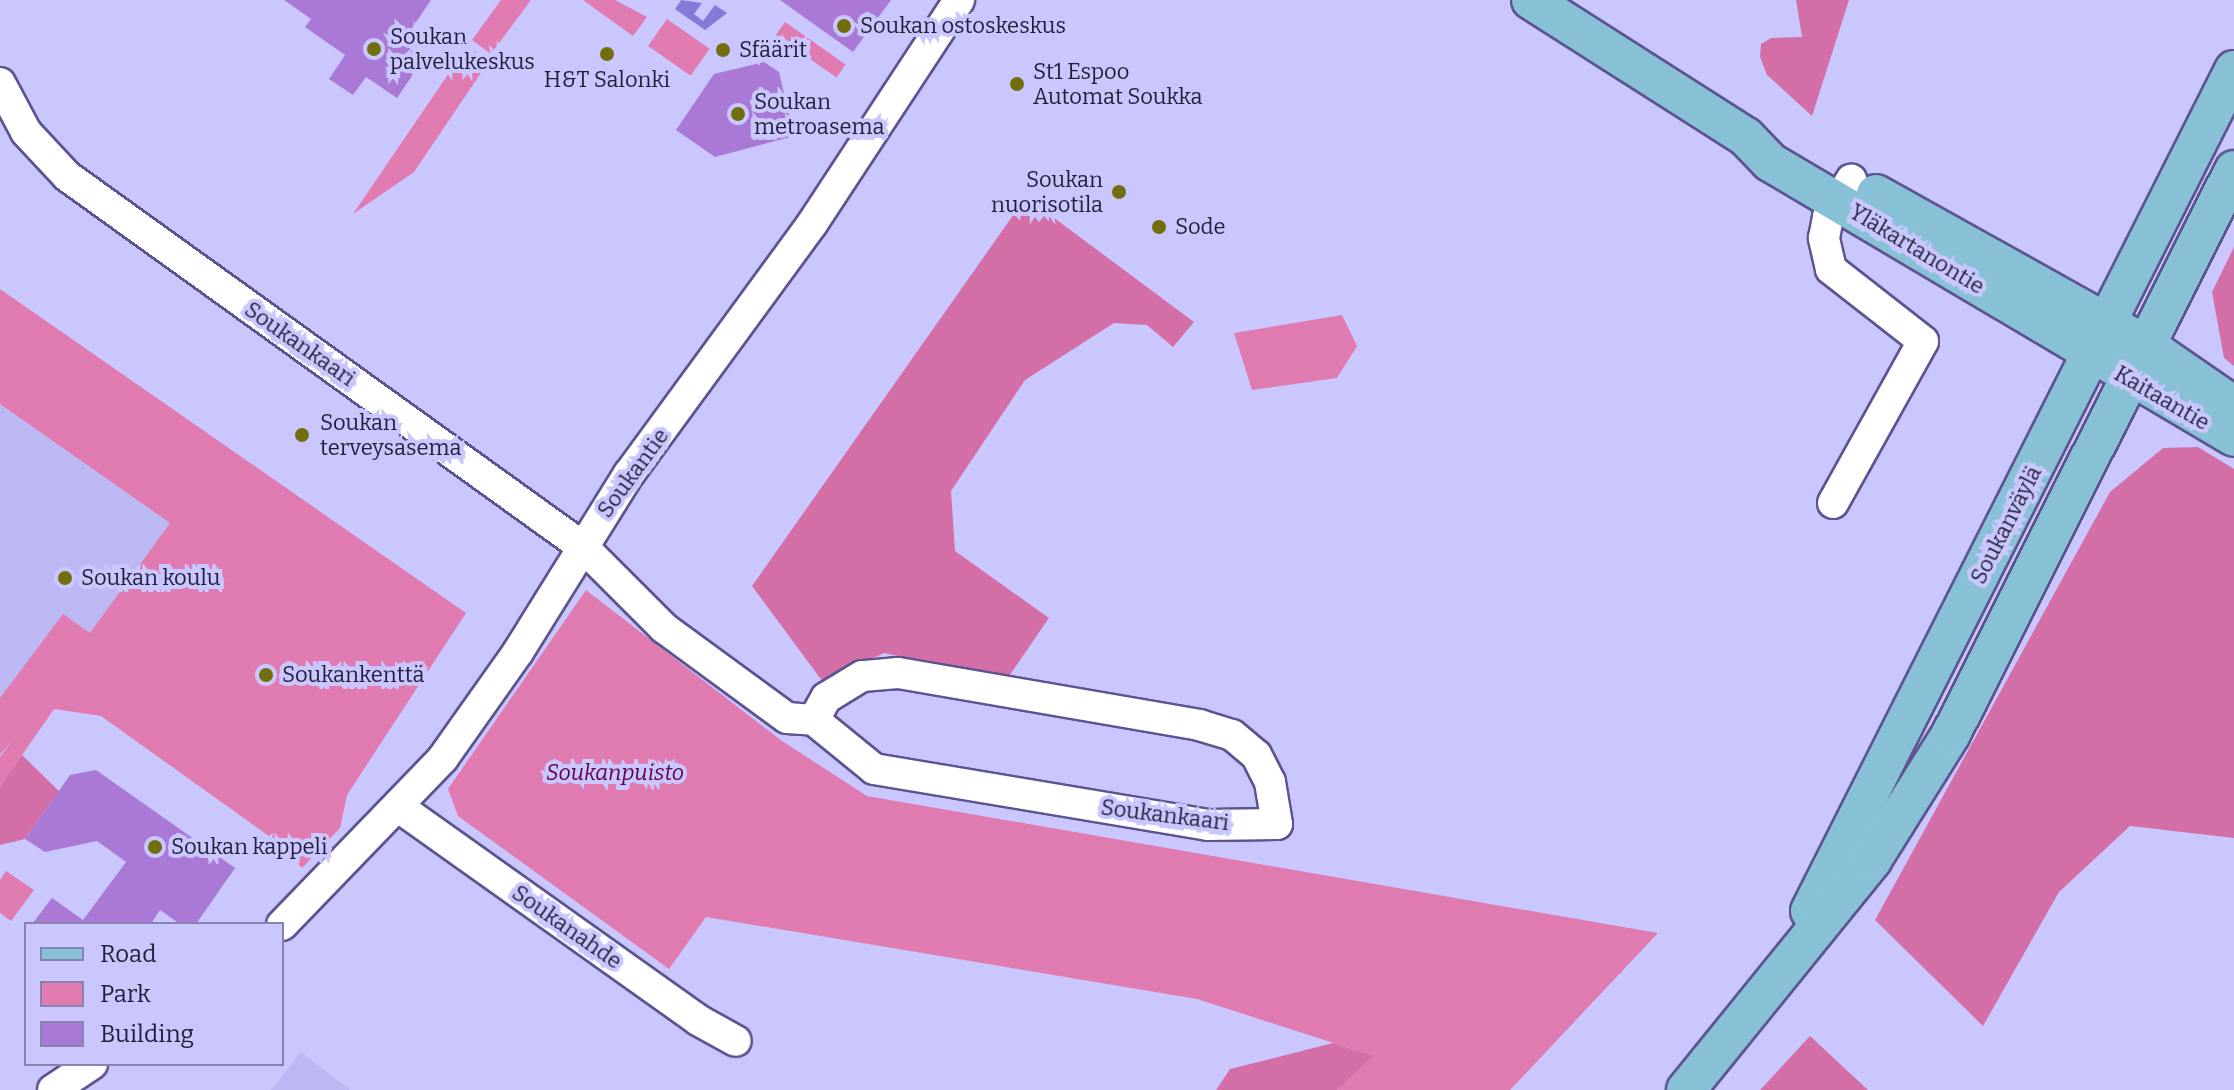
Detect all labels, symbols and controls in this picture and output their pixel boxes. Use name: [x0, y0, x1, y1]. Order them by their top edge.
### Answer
place label: Soukan ostoskeskus: [860, 13, 1066, 39]
marker: Soukan ostoskeskus: [835, 17, 853, 35]
place label: Soukan palvelukeskus: [390, 23, 535, 74]
place label: Sfäärit: [739, 37, 807, 63]
marker: Soukan palvelukeskus: [365, 40, 383, 58]
marker: Sfäärit: [714, 41, 732, 59]
marker: H&T Salonki: [598, 45, 616, 63]
place label: St1 Espoo Automat Soukka: [1033, 58, 1202, 110]
place label: H&T Salonki: [544, 67, 670, 93]
marker: St1 Espoo Automat Soukka: [1008, 75, 1026, 93]
place label: Soukan metroasema: [754, 88, 884, 140]
marker: Soukan metroasema: [729, 105, 747, 123]
place label: Soukan nuorisotila: [991, 166, 1103, 218]
marker: Soukan nuorisotila: [1110, 183, 1128, 201]
street label: Yläkartanontie: [1845, 198, 1989, 300]
place label: Sode: [1175, 214, 1226, 240]
marker: Sode: [1150, 218, 1168, 236]
street label: Soukankaari: [240, 296, 360, 392]
street label: Kaitaantie: [2110, 360, 2214, 436]
place label: Soukan terveysasema: [320, 409, 462, 460]
street label: Soukantie: [592, 423, 674, 523]
marker: Soukan terveysasema: [291, 424, 313, 446]
street label: Soukanväylä: [1965, 462, 2047, 588]
place label: Soukan koulu: [81, 565, 220, 591]
marker: Soukan koulu: [56, 569, 74, 587]
place label: Soukankenttä: [282, 662, 424, 688]
marker: Soukankenttä: [257, 666, 275, 684]
park label: Soukanpuisto: [546, 760, 684, 786]
street label: Soukankaari: [1099, 794, 1231, 836]
place label: Soukan kappeli: [171, 834, 327, 860]
marker: Soukan kappeli: [146, 838, 164, 856]
street label: Soukanahde: [507, 880, 627, 974]
legend: [24, 922, 284, 1066]
text: Road: [100, 940, 156, 968]
text: Park: [100, 980, 151, 1008]
text: Building: [100, 1020, 194, 1048]

